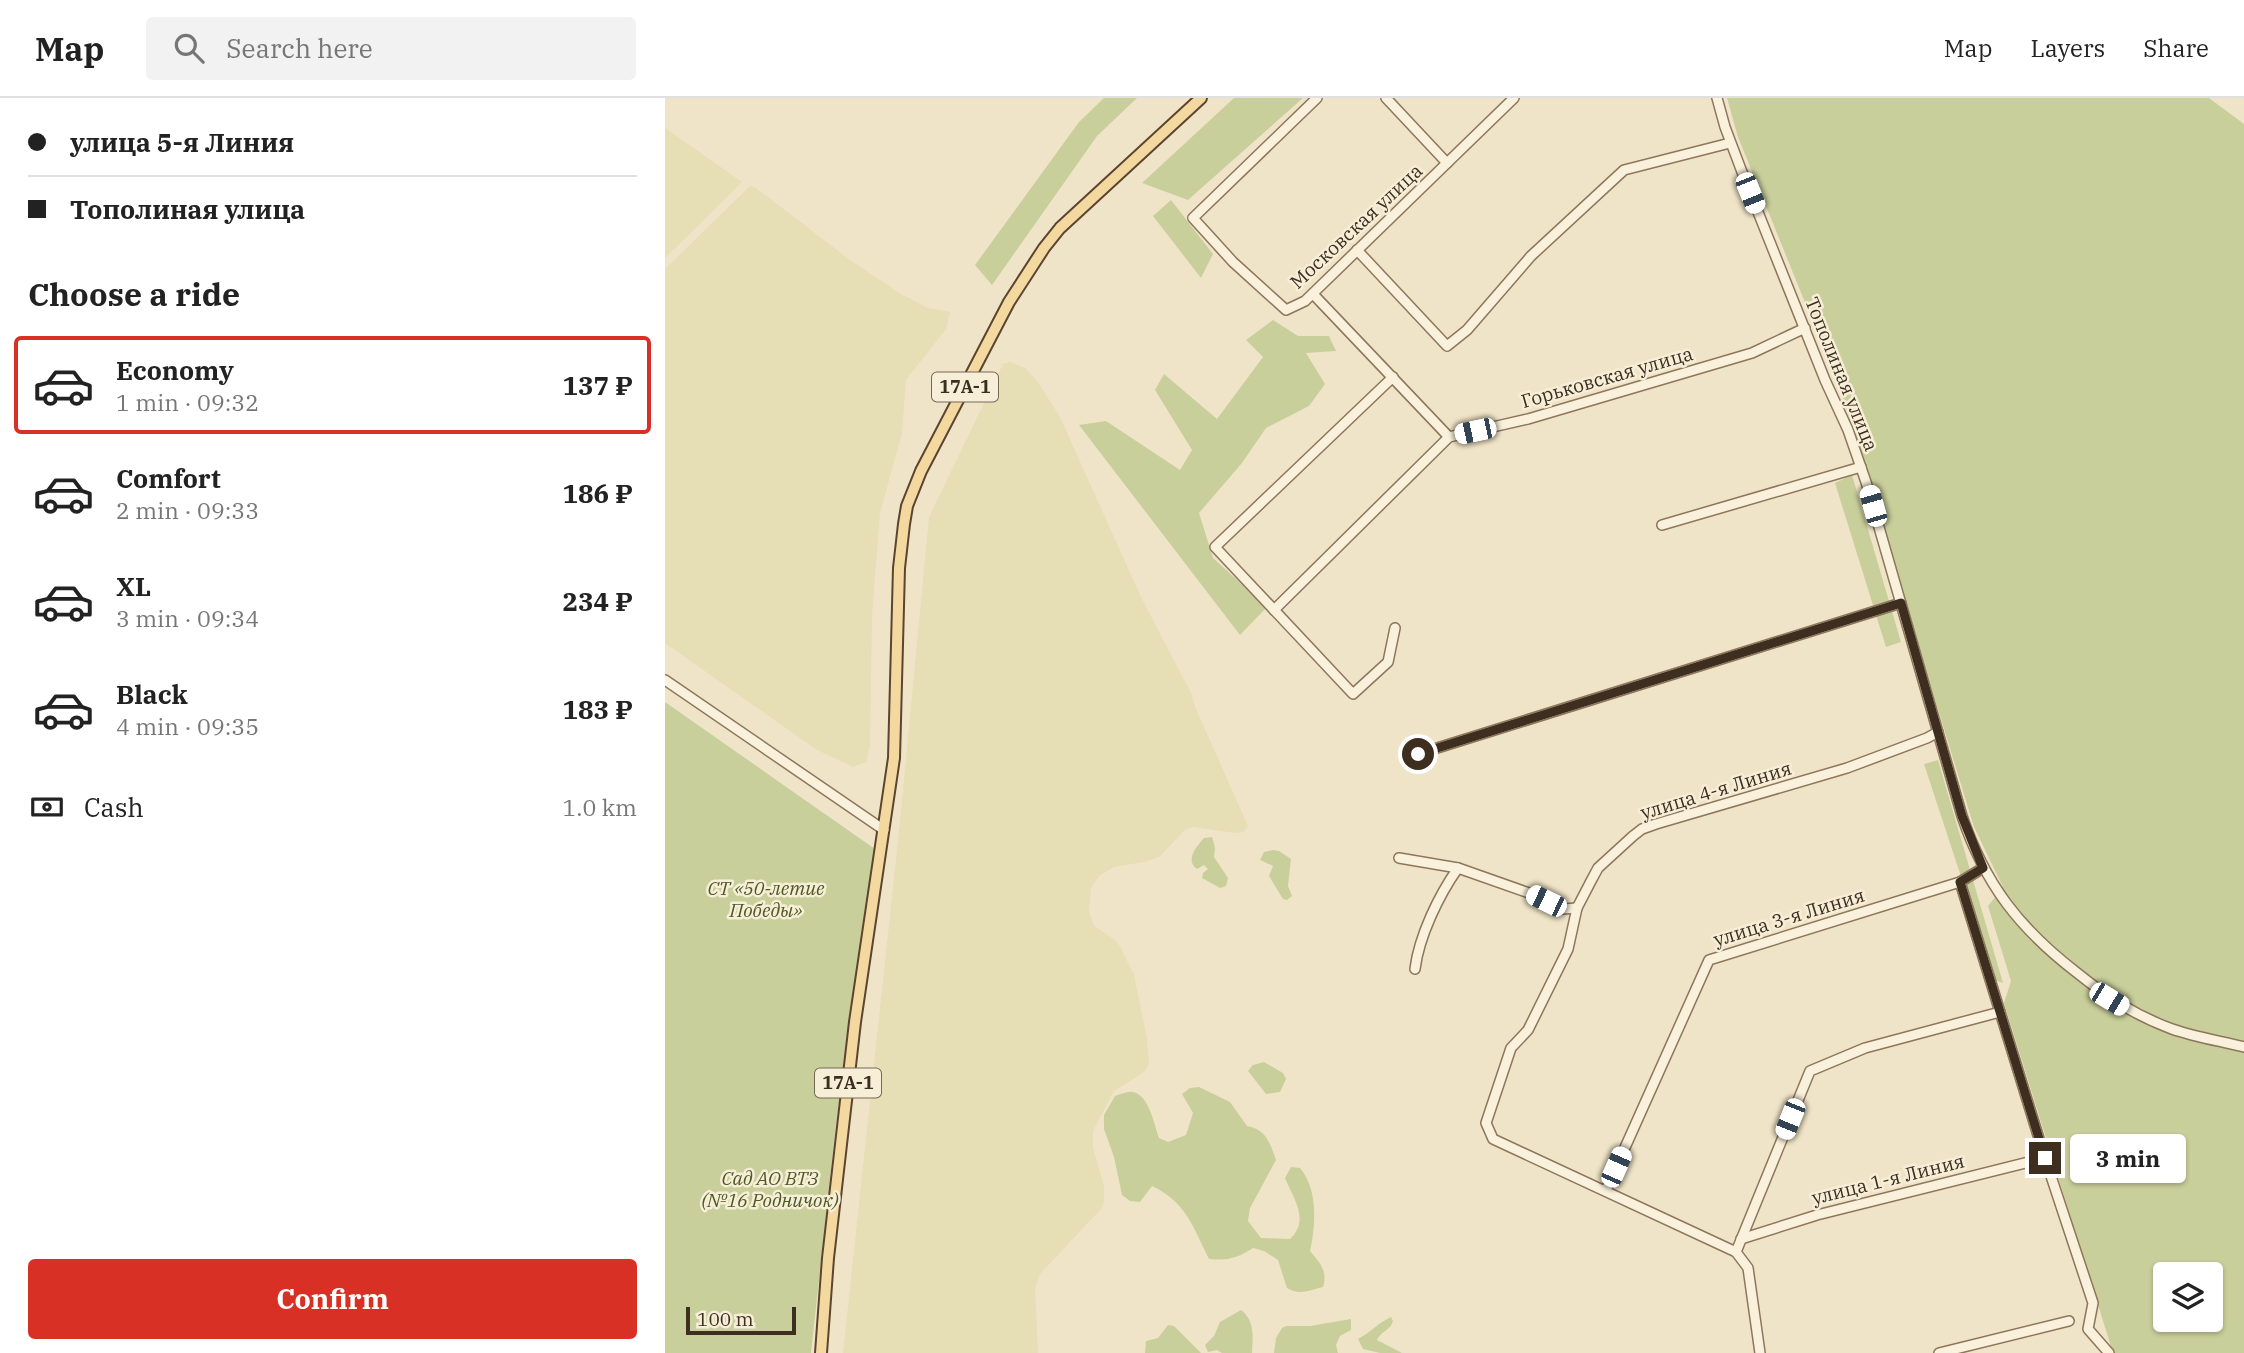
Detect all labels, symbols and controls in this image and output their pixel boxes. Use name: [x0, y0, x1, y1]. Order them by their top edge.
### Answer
search box: [146, 17, 636, 80]
text: Map: [35, 27, 104, 70]
icon: search: [170, 29, 208, 67]
text: Search here: [226, 31, 373, 65]
text: Map: [1944, 32, 1992, 64]
text: Layers: [2030, 32, 2105, 64]
text: Share: [2143, 32, 2209, 64]
text: улица 5-я Линия: [70, 125, 294, 159]
street label: Московская улица: [1285, 158, 1427, 294]
car: [1733, 170, 1768, 216]
text: Тополиная улица: [70, 192, 305, 226]
text: Choose a ride: [28, 273, 240, 315]
street label: Тополиная улица: [1800, 293, 1884, 455]
street label: Горьковская улица: [1518, 341, 1696, 413]
text: Economy: [116, 353, 234, 387]
icon: car: [32, 354, 95, 417]
text: 137 ₽: [562, 368, 633, 402]
road number: 17А-1: [932, 372, 998, 402]
text: 1 min · 09:32: [116, 387, 259, 417]
car: [1453, 416, 1498, 446]
text: Comfort: [116, 461, 221, 495]
icon: car: [32, 462, 95, 525]
text: 186 ₽: [562, 476, 633, 510]
car: [1858, 483, 1889, 529]
text: 2 min · 09:33: [116, 495, 259, 525]
text: XL: [116, 569, 151, 603]
icon: car: [32, 570, 95, 633]
text: 234 ₽: [562, 584, 633, 618]
text: 3 min · 09:34: [116, 603, 259, 633]
text: Black: [116, 677, 188, 711]
icon: car: [32, 678, 95, 741]
text: 183 ₽: [562, 692, 633, 726]
text: 4 min · 09:35: [116, 711, 259, 741]
route start: [1402, 738, 1434, 770]
street label: улица 4-я Линия: [1638, 756, 1794, 824]
icon: cash: [28, 788, 66, 826]
text: Cash: [84, 790, 144, 824]
text: 1.0 km: [563, 792, 637, 822]
park label: СТ «50-летие Победы»: [707, 876, 825, 922]
car: [1523, 882, 1570, 920]
street label: улица 3-я Линия: [1711, 883, 1867, 951]
car: [2086, 979, 2133, 1019]
road number: 17А-1: [815, 1068, 881, 1098]
car: [1773, 1096, 1808, 1142]
callout: 3 min: [2069, 1134, 2185, 1182]
route end: [2029, 1142, 2061, 1174]
text: 3 min: [2096, 1143, 2160, 1173]
car: [1598, 1144, 1635, 1190]
street label: улица 1-я Линия: [1809, 1148, 1967, 1210]
park label: Сад АО ВТЗ (№16 Родничок): [701, 1166, 839, 1212]
button: Confirm: [28, 1259, 637, 1339]
map controls: [2153, 1262, 2223, 1332]
button: layers: [2153, 1262, 2223, 1332]
scale bar: [686, 1304, 796, 1336]
text: 100 m: [697, 1307, 754, 1331]

